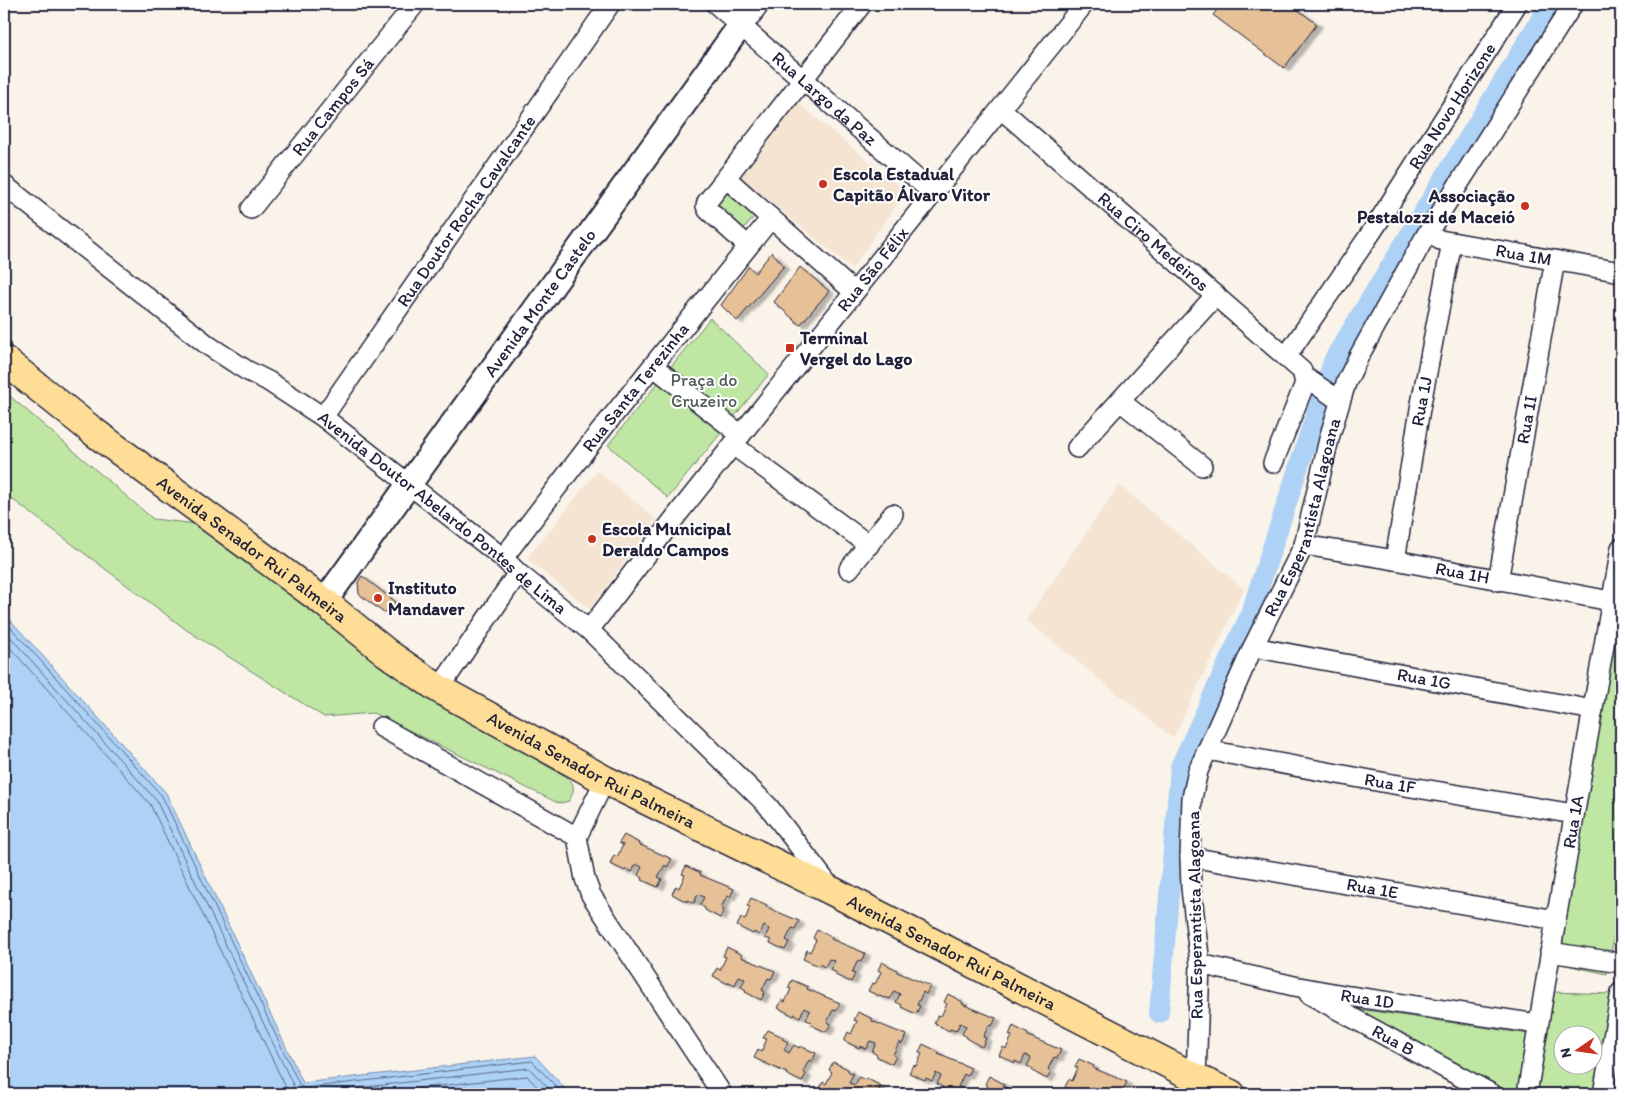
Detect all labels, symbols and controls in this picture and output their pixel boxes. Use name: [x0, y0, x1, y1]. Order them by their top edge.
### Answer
street label: Rua Novo Horizone: [1404, 39, 1500, 173]
street label: Rua Largo da Paz: [767, 47, 882, 151]
street label: Rua Campos Sá: [287, 53, 379, 160]
street label: Rua Doutor Rocha Cavalcante: [392, 111, 541, 311]
place label: Escola Estadual Capitão Álvaro Vitor: [833, 163, 991, 206]
marker: Escola Estadual Capitão Álvaro Vitor: [817, 178, 829, 190]
place label: Associação Pestalozzi de Maceió: [1357, 185, 1515, 228]
street label: Rua Ciro Medeiros: [1093, 187, 1213, 296]
marker: Associação Pestalozzi de Maceió: [1519, 200, 1531, 212]
street label: Rua São Félix: [832, 222, 914, 316]
street label: Avenida Monte Castelo: [479, 225, 601, 381]
street label: Rua 1M: [1494, 239, 1554, 271]
street label: Rua Santa Terezinha: [577, 318, 694, 456]
place label: Terminal Vergel do Lago: [799, 327, 912, 370]
marker: Terminal Vergel do Lago: [784, 342, 796, 354]
park label: Praça do Cruzeiro: [671, 369, 737, 412]
street label: Rua 1J: [1406, 374, 1437, 428]
street label: Rua 1I: [1512, 394, 1542, 445]
street label: Avenida Doutor Abelardo Pontes de Lima: [313, 406, 571, 619]
street label: Rua Esperantista Alagoana: [1259, 415, 1346, 620]
street label: Avenida Senador Rui Palmeira: [152, 471, 352, 628]
place label: Escola Municipal Deraldo Campos: [602, 518, 732, 561]
marker: Escola Municipal Deraldo Campos: [586, 533, 598, 545]
street label: Rua 1H: [1434, 557, 1491, 589]
place label: Instituto Mandaver: [388, 577, 465, 620]
marker: Instituto Mandaver: [372, 592, 384, 604]
street label: Rua 1G: [1395, 663, 1453, 694]
street label: Avenida Senador Rui Palmeira: [483, 707, 699, 834]
street label: Rua 1F: [1363, 768, 1418, 799]
street label: Rua 1A: [1558, 793, 1589, 850]
street label: Rua Esperantista Alagoana: [1182, 810, 1208, 1020]
street label: Rua 1E: [1345, 873, 1400, 904]
street label: Avenida Senador Rui Palmeira: [843, 890, 1060, 1015]
street label: Rua 1D: [1339, 984, 1395, 1014]
street label: Rua B: [1368, 1020, 1418, 1061]
north arrow: [1552, 1026, 1602, 1076]
text: N: [1556, 1046, 1575, 1059]

